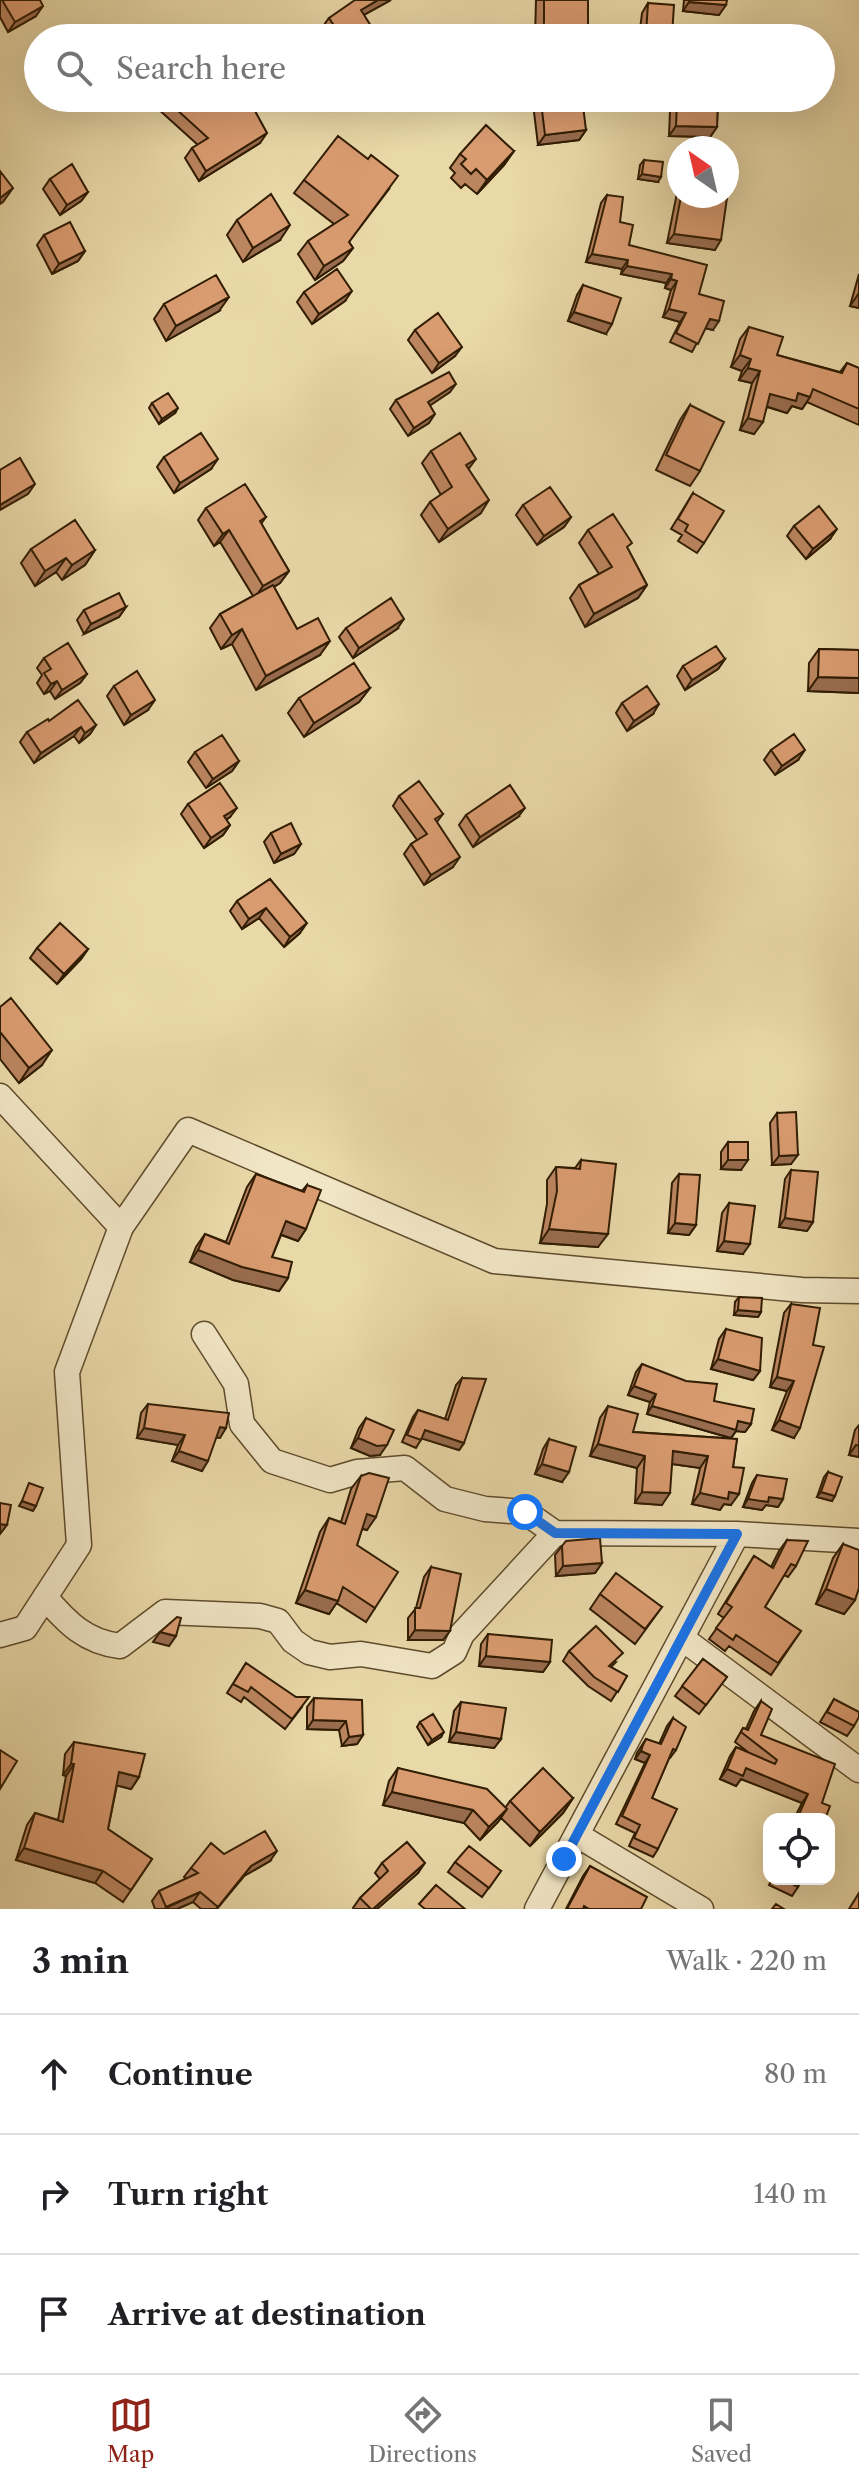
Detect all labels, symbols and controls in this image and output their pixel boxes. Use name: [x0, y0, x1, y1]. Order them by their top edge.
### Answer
search box: [24, 24, 835, 112]
icon: search: [52, 46, 96, 90]
text: Search here: [116, 50, 286, 87]
north arrow: [667, 136, 739, 208]
route start: [507, 1494, 543, 1530]
map controls: [763, 1813, 835, 1885]
button: locate: [763, 1813, 835, 1885]
route end: [546, 1841, 582, 1877]
text: 3 min: [32, 1940, 129, 1982]
text: Walk · 220 m: [666, 1945, 827, 1977]
icon: ahead: [32, 2052, 76, 2096]
text: Continue: [108, 2056, 253, 2093]
text: 80 m: [764, 2058, 827, 2090]
icon: right: [32, 2172, 76, 2216]
text: Turn right: [108, 2176, 268, 2213]
text: 140 m: [753, 2178, 827, 2210]
icon: arrive: [32, 2292, 76, 2336]
text: Arrive at destination: [108, 2296, 426, 2333]
tab: Map: [107, 2393, 154, 2468]
tab: Directions: [368, 2393, 477, 2468]
tab: Saved: [691, 2393, 752, 2468]

